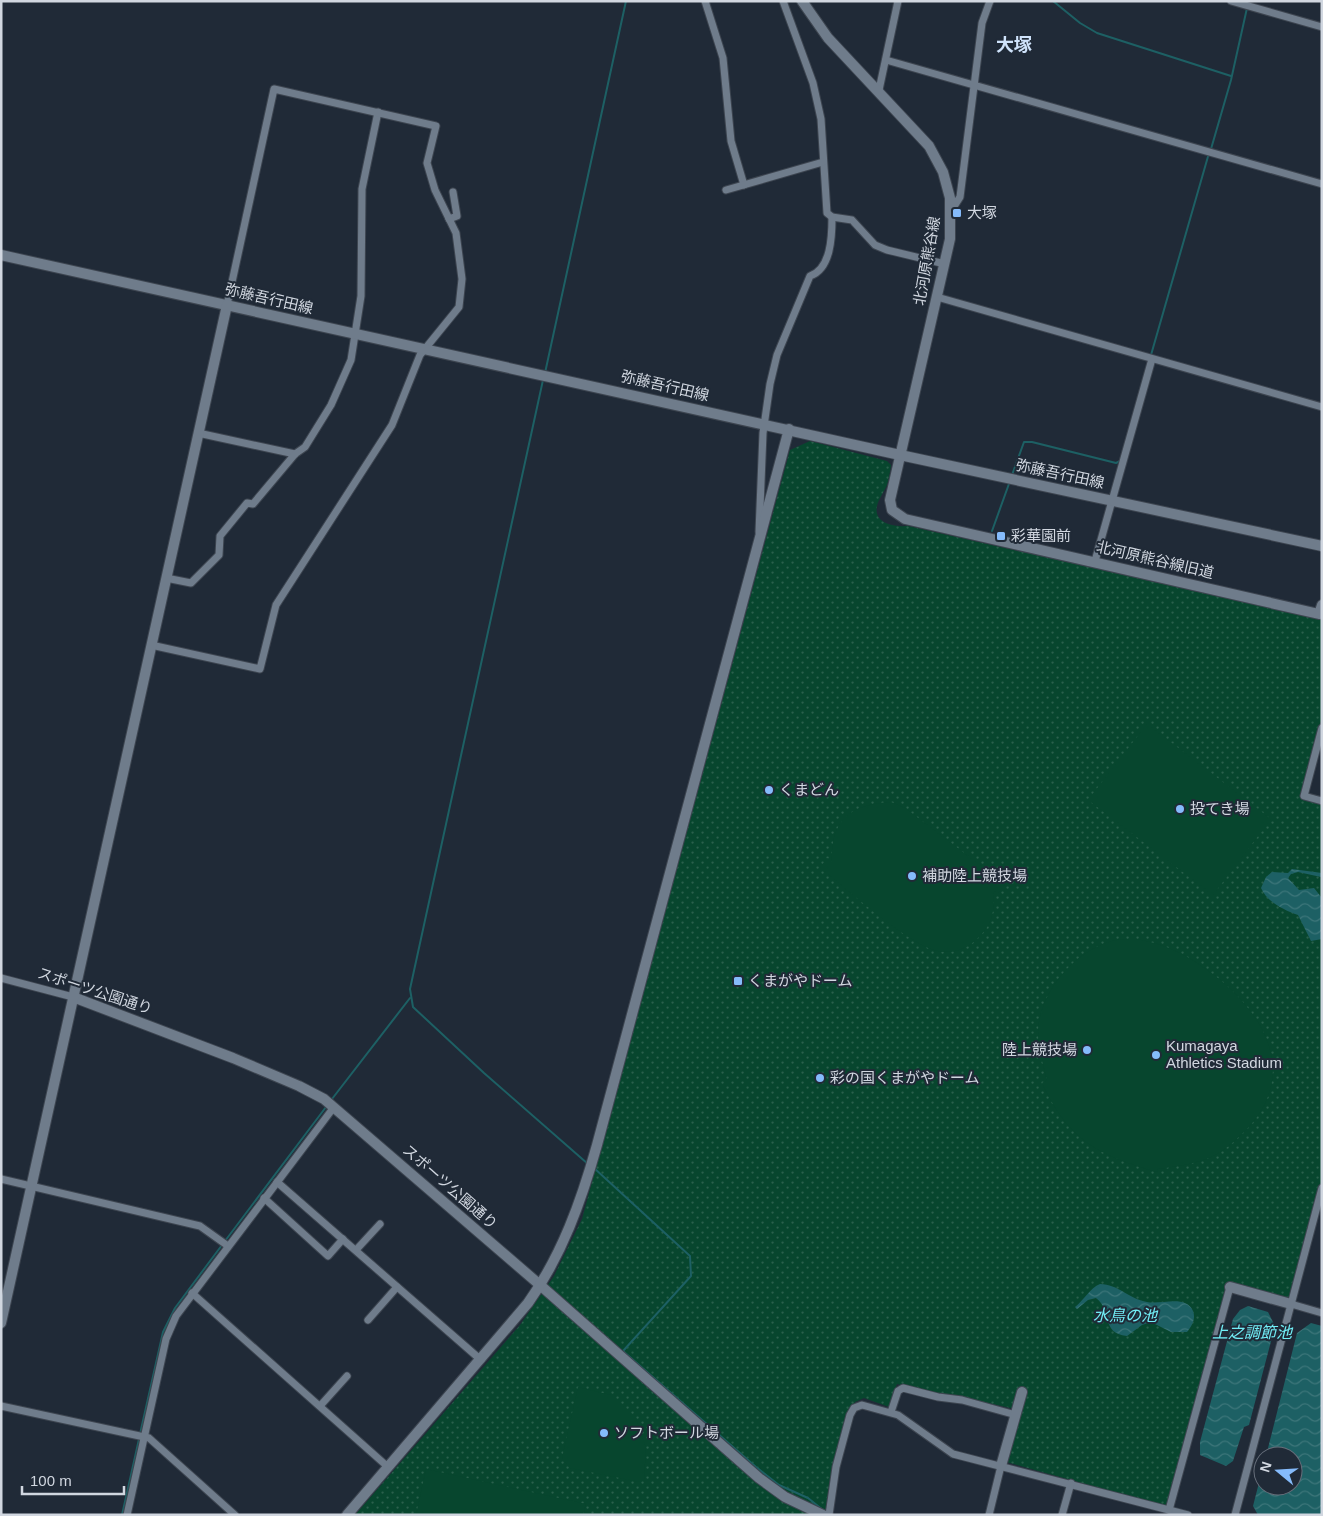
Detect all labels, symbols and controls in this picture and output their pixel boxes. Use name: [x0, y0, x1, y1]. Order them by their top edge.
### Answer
district label: 大塚: [996, 35, 1032, 55]
place label: 大塚: [967, 204, 997, 221]
marker: 大塚: [951, 207, 963, 219]
street label: 北河原熊谷線: [910, 215, 943, 307]
street label: 弥藤吾行田線: [223, 280, 315, 317]
street label: 弥藤吾行田線: [619, 367, 711, 404]
street label: 弥藤吾行田線: [1014, 456, 1106, 491]
place label: 彩華園前: [1011, 527, 1071, 544]
marker: 彩華園前: [995, 530, 1007, 542]
street label: 北河原熊谷線旧道: [1095, 538, 1215, 581]
place label: くまどん: [779, 781, 839, 798]
marker: くまどん: [763, 784, 775, 796]
place label: 投てき場: [1190, 800, 1250, 817]
marker: 投てき場: [1174, 803, 1186, 815]
place label: 補助陸上競技場: [922, 867, 1027, 884]
marker: 補助陸上競技場: [906, 870, 918, 882]
street label: スポーツ公園通り: [36, 964, 155, 1017]
place label: くまがやドーム: [748, 972, 853, 989]
marker: くまがやドーム: [732, 975, 744, 987]
place label: Kumagaya Athletics Stadium: [1166, 1037, 1282, 1071]
place label: 陸上競技場: [1002, 1041, 1077, 1058]
marker: 陸上競技場: [1081, 1044, 1093, 1056]
marker: Kumagaya Athletics Stadium: [1150, 1049, 1162, 1061]
place label: 彩の国くまがやドーム: [830, 1069, 980, 1086]
marker: 彩の国くまがやドーム: [814, 1072, 826, 1084]
street label: スポーツ公園通り: [400, 1141, 501, 1232]
water label: 水鳥の池: [1093, 1307, 1159, 1324]
water label: 上之調節池: [1212, 1324, 1294, 1341]
place label: ソフトボール場: [614, 1424, 719, 1441]
marker: ソフトボール場: [598, 1427, 610, 1439]
north arrow: [1253, 1446, 1303, 1496]
text: N: [1256, 1460, 1275, 1474]
scale bar: [22, 1464, 125, 1496]
text: 100 m: [30, 1472, 72, 1489]

